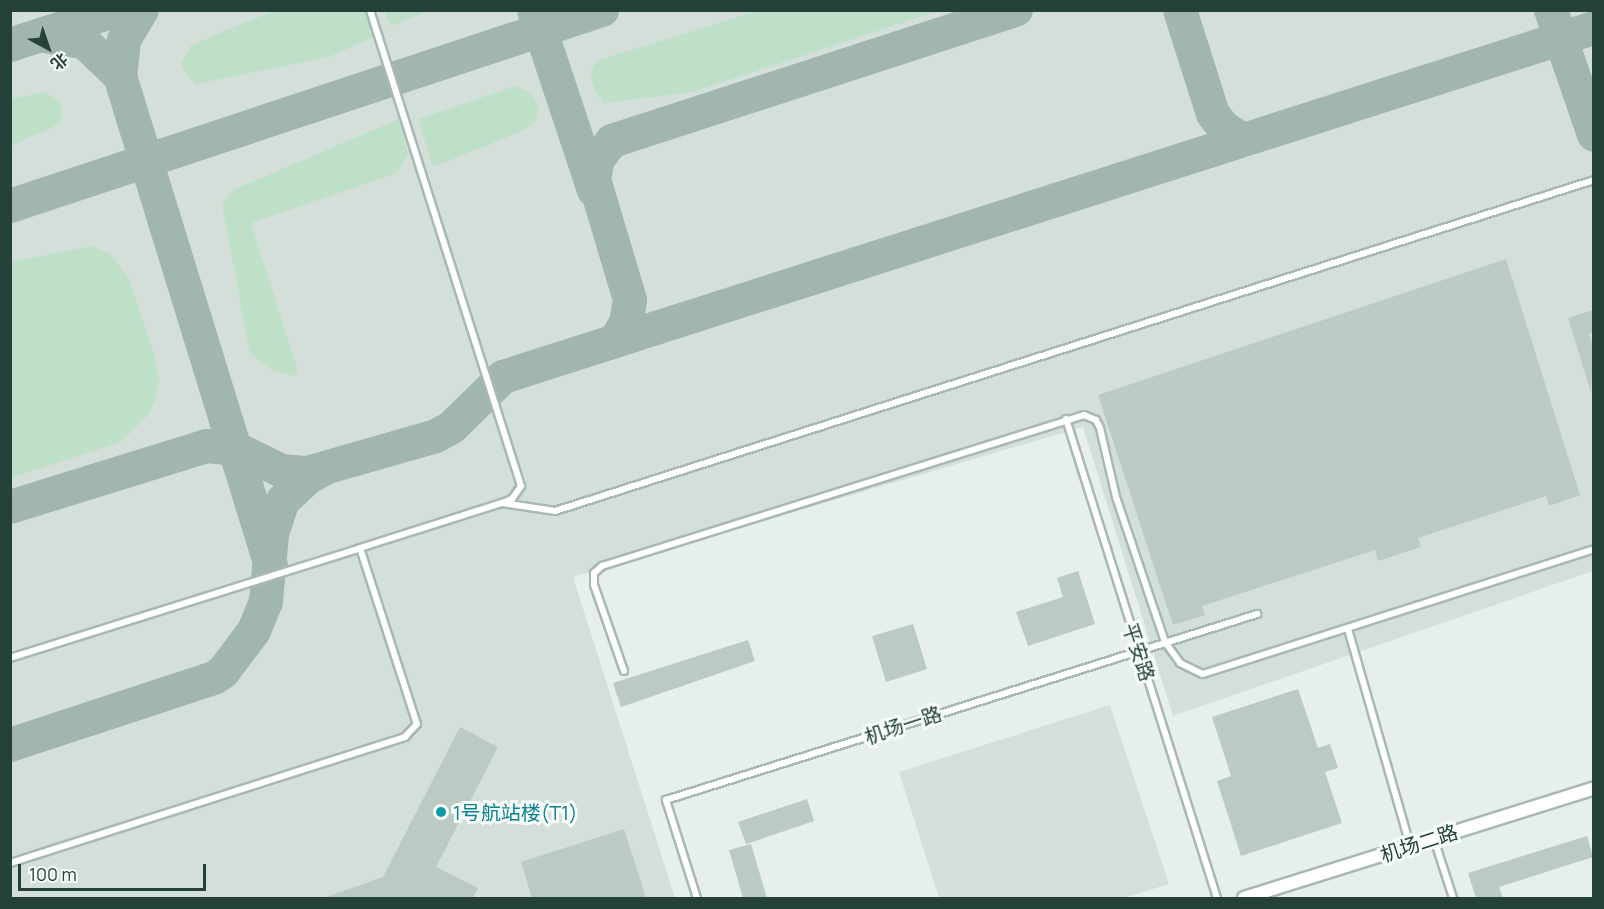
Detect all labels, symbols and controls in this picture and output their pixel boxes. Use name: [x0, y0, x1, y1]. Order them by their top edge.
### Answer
north arrow: [18, 18, 78, 78]
text: 北: [46, 48, 73, 75]
street label: 平安路: [1118, 620, 1160, 684]
street label: 机场一路: [861, 701, 945, 749]
place label: 1号航站楼(T1): [453, 800, 578, 824]
marker: 1号航站楼(T1): [434, 805, 448, 819]
street label: 机场二路: [1377, 819, 1461, 867]
scale bar: [21, 852, 208, 890]
text: 100 m: [29, 862, 77, 886]

